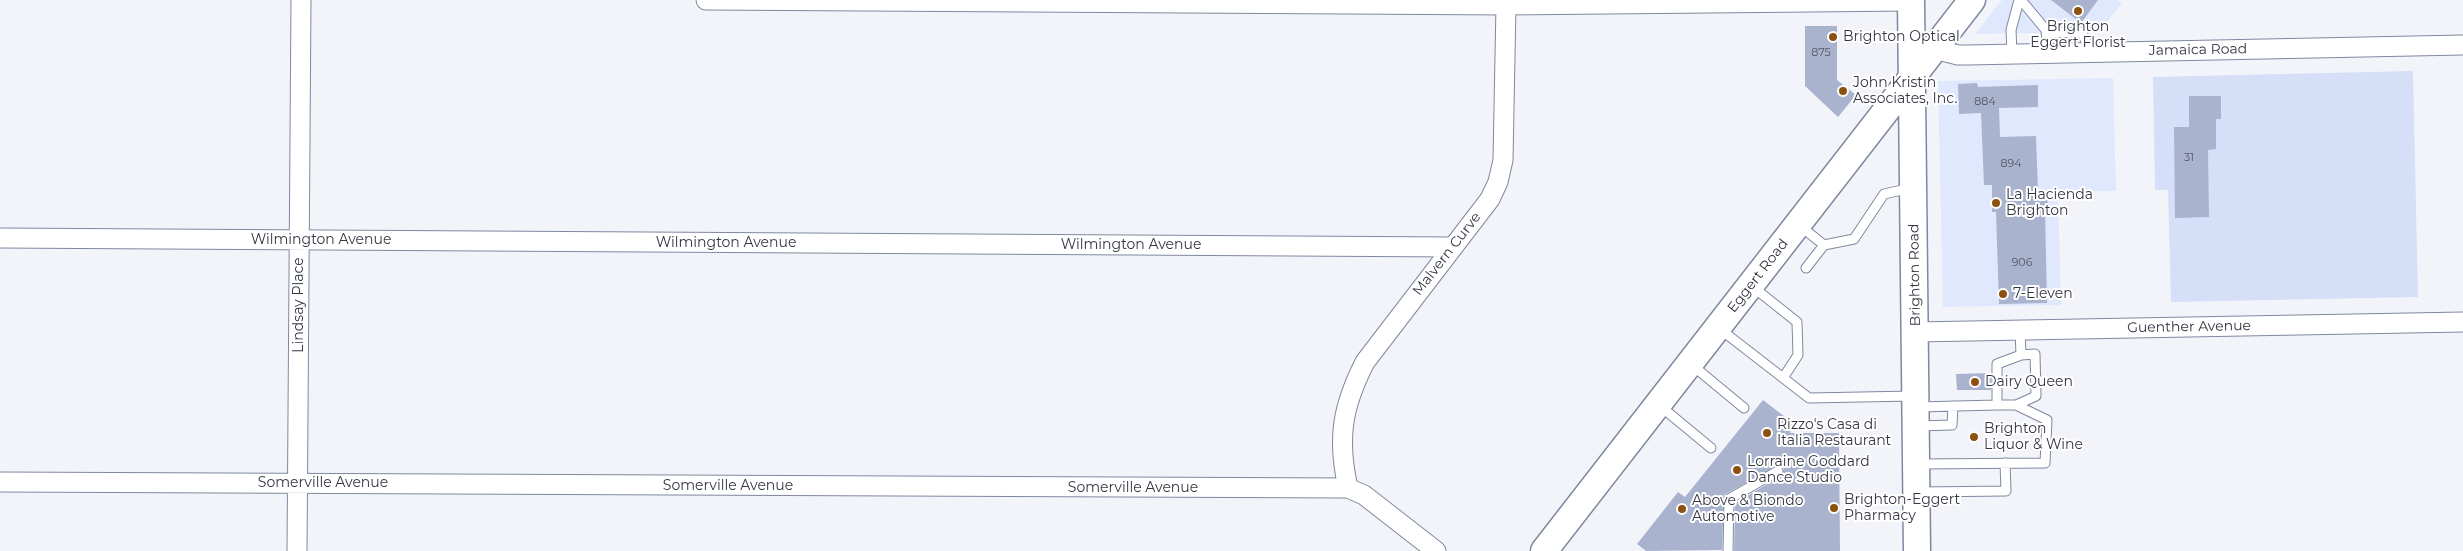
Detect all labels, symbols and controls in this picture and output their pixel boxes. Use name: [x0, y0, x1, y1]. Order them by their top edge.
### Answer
marker: Brighton Eggert Florist: [2072, 5, 2084, 17]
place label: Brighton Eggert Florist: [2030, 19, 2126, 52]
place label: Brighton Optical: [1843, 29, 1960, 45]
marker: Brighton Optical: [1827, 31, 1839, 43]
street label: Jamaica Road: [2149, 41, 2247, 59]
house number: 875: [1811, 46, 1831, 60]
place label: John Kristin Associates, Inc.: [1853, 75, 1957, 108]
marker: John Kristin Associates, Inc.: [1837, 85, 1849, 97]
house number: 884: [1974, 95, 1996, 109]
house number: 31: [2184, 151, 2194, 165]
house number: 894: [2001, 157, 2021, 171]
place label: La Hacienda Brighton: [2006, 187, 2093, 220]
marker: La Hacienda Brighton: [1990, 197, 2002, 209]
street label: Malvern Curve: [1409, 209, 1485, 299]
street label: Brighton Road: [1906, 223, 1924, 327]
street label: Wilmington Avenue: [251, 232, 391, 248]
street label: Wilmington Avenue: [656, 235, 796, 251]
street label: Eggert Road: [1724, 236, 1792, 316]
street label: Wilmington Avenue: [1061, 237, 1201, 253]
house number: 906: [2012, 256, 2032, 270]
street label: Lindsay Place: [291, 257, 307, 353]
place label: 7-Eleven: [2013, 286, 2073, 302]
marker: 7-Eleven: [1997, 288, 2009, 300]
street label: Guenther Avenue: [2127, 318, 2251, 336]
place label: Dairy Queen: [1985, 374, 2073, 390]
marker: Dairy Queen: [1969, 376, 1981, 388]
place label: Rizzo's Casa di Italia Restaurant: [1777, 417, 1891, 450]
place label: Brighton Liquor & Wine: [1984, 421, 2083, 454]
marker: Rizzo's Casa di Italia Restaurant: [1761, 427, 1773, 439]
marker: Brighton Liquor & Wine: [1968, 431, 1980, 443]
place label: Lorraine Goddard Dance Studio: [1747, 454, 1870, 487]
marker: Lorraine Goddard Dance Studio: [1731, 464, 1743, 476]
street label: Somerville Avenue: [258, 475, 388, 491]
street label: Somerville Avenue: [663, 478, 793, 494]
street label: Somerville Avenue: [1068, 480, 1198, 496]
place label: Brighton-Eggert Pharmacy: [1844, 492, 1960, 524]
place label: Above & Biondo Automotive: [1692, 493, 1803, 526]
marker: Brighton-Eggert Pharmacy: [1828, 502, 1840, 514]
marker: Above & Biondo Automotive: [1676, 503, 1688, 515]

